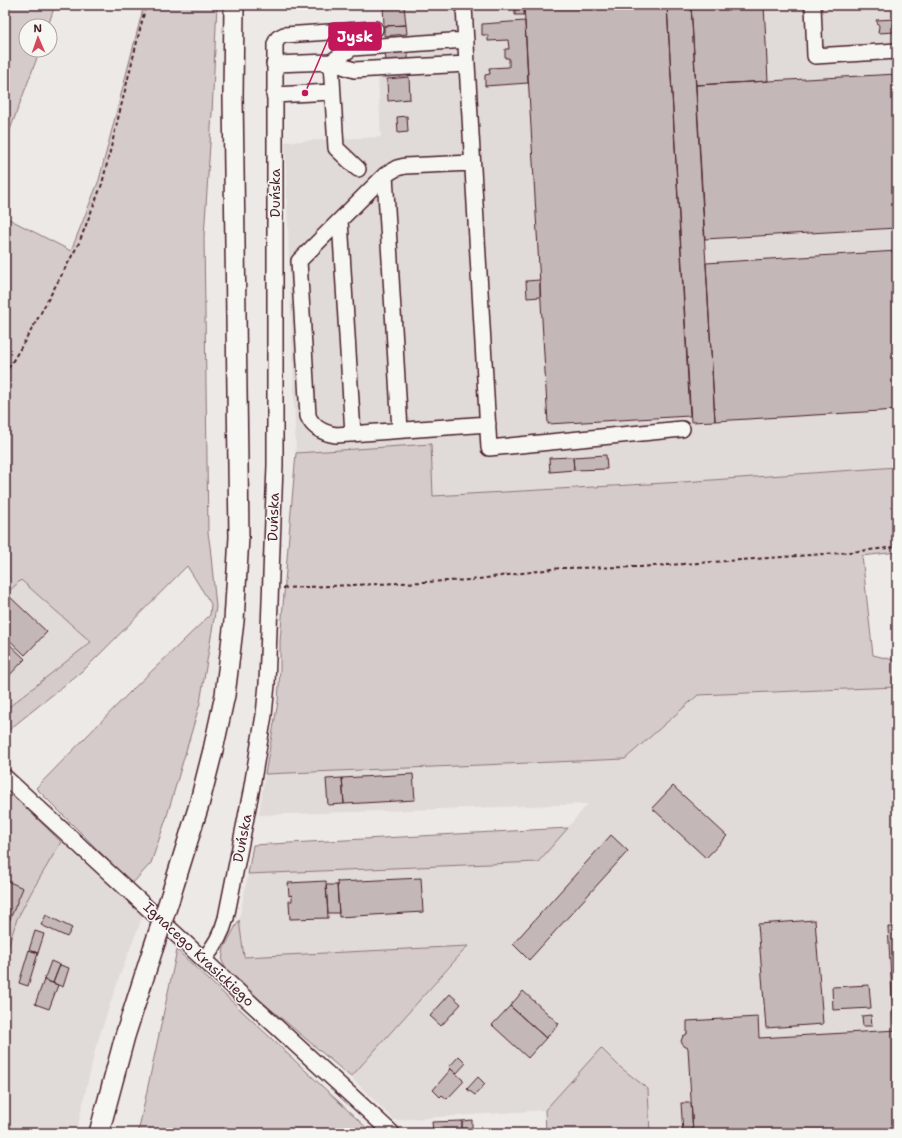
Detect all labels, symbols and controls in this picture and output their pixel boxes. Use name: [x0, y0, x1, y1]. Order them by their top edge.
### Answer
north arrow: [18, 18, 58, 58]
text: N: [33, 21, 43, 36]
callout: Jysk: [329, 23, 381, 50]
text: Jysk: [337, 27, 373, 47]
street label: Duńska: [266, 168, 284, 217]
street label: Duńska: [263, 492, 283, 542]
street label: Duńska: [229, 812, 256, 864]
street label: Ignacego Krasickiego: [140, 898, 258, 1010]

